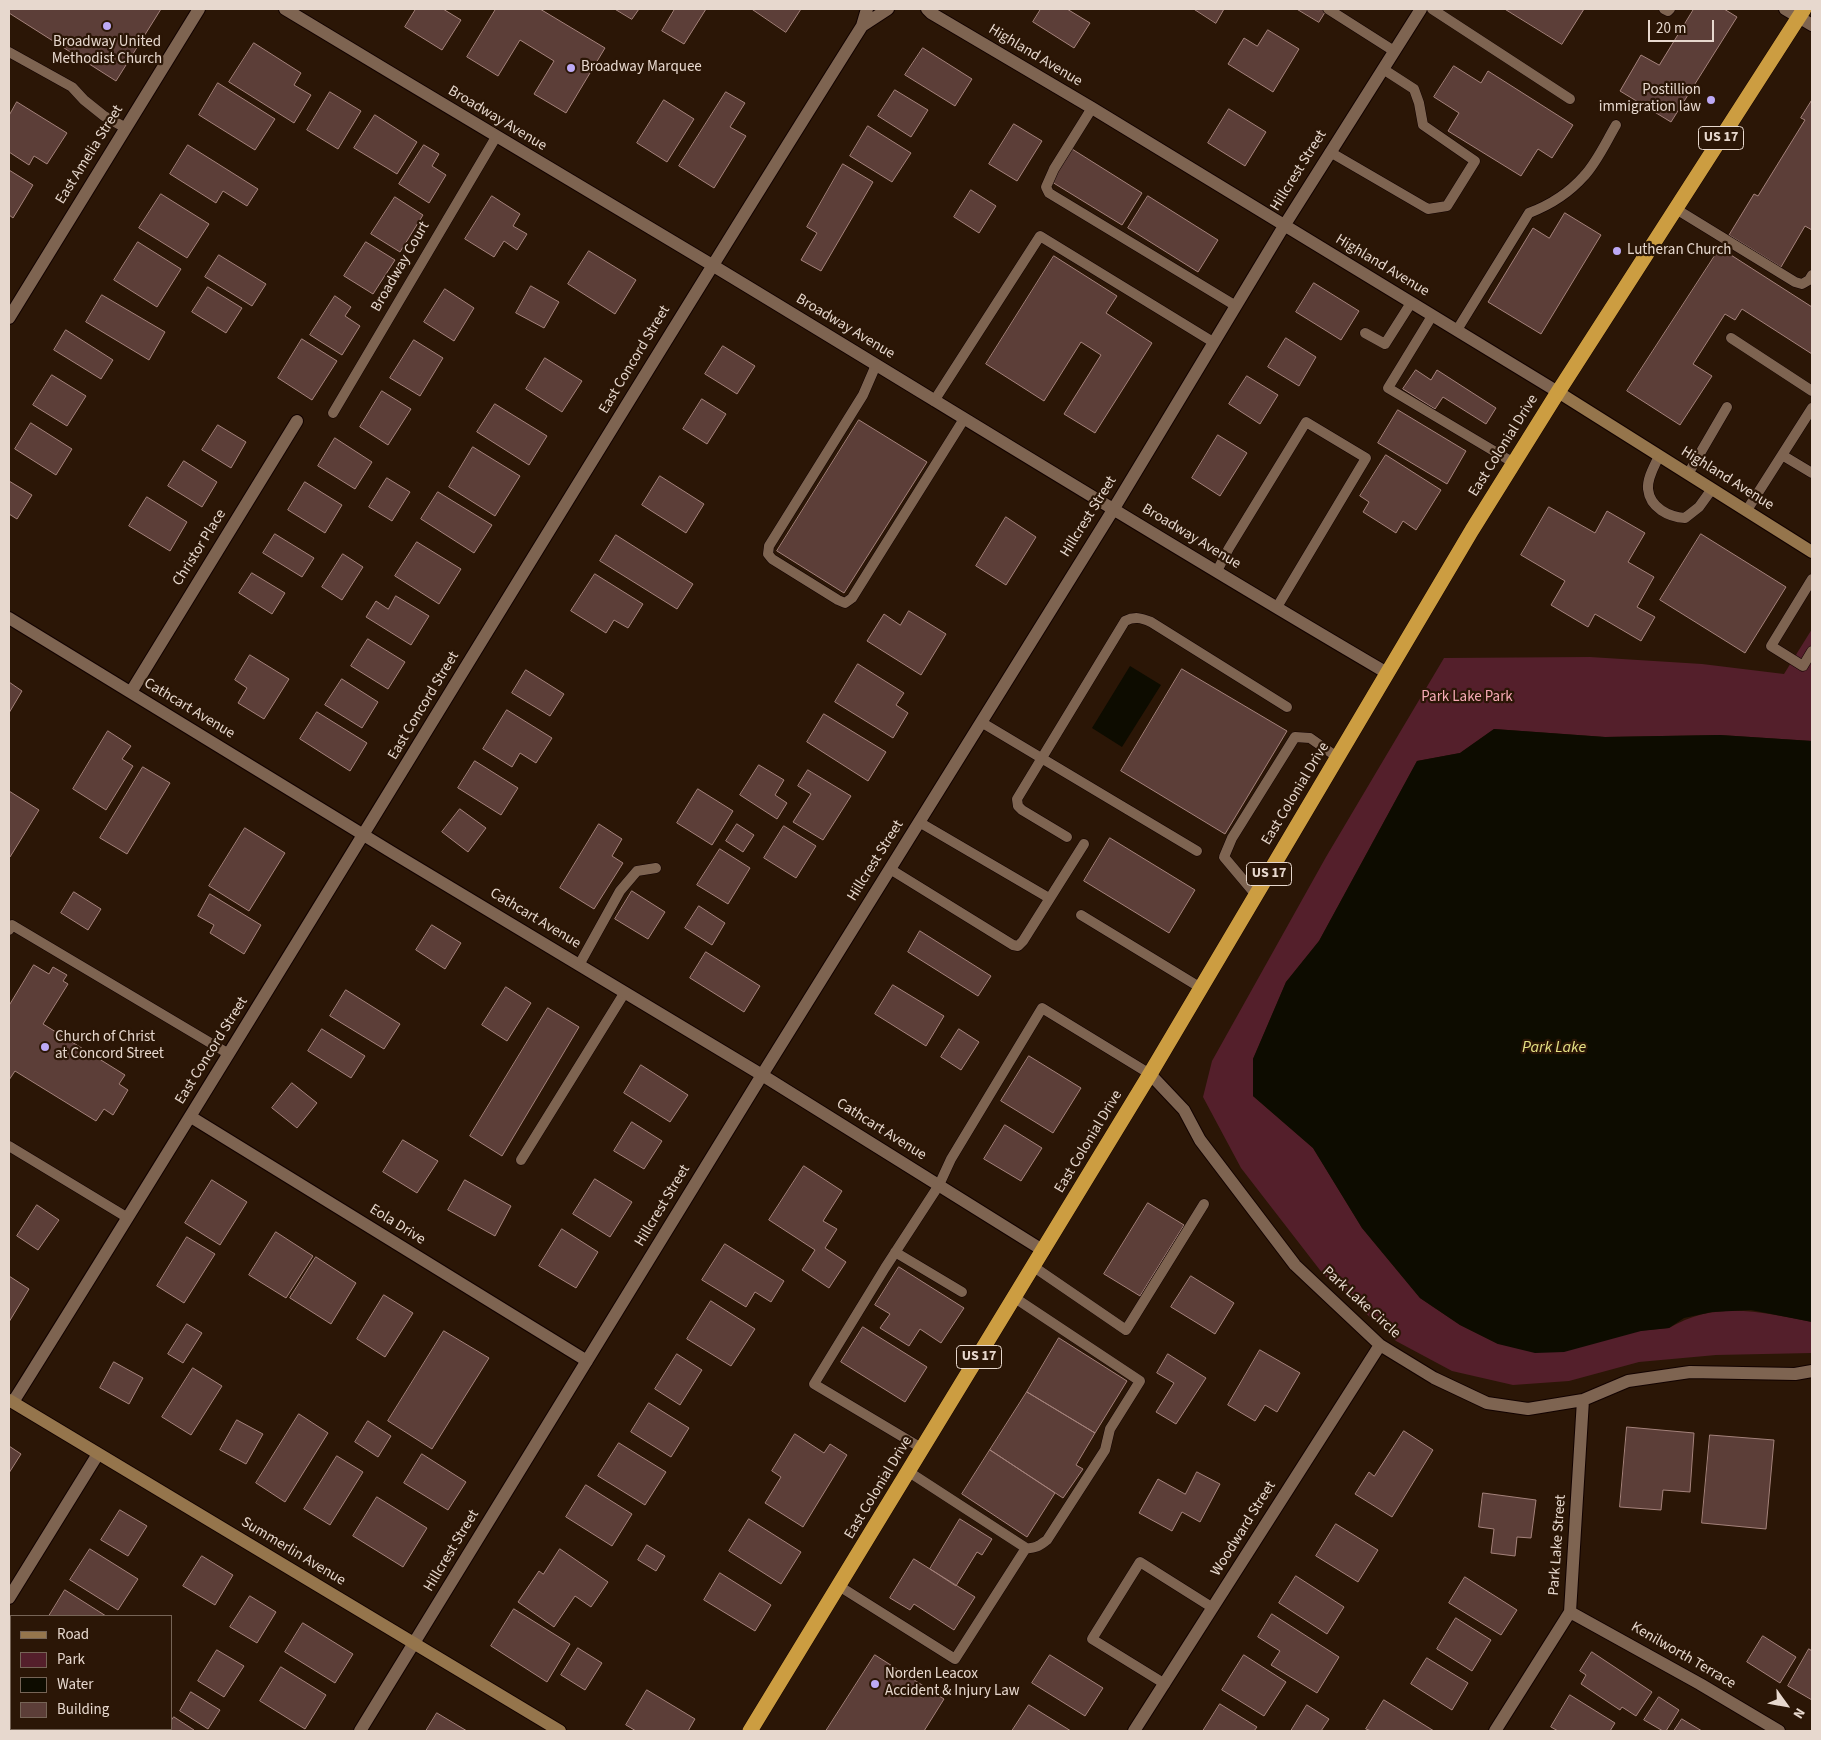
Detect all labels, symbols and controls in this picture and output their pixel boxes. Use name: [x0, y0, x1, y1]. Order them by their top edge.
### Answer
scale bar: [1651, 10, 1717, 42]
text: 20 m: [1656, 18, 1686, 39]
marker: Broadway United Methodist Church: [101, 20, 113, 32]
street label: Highland Avenue: [985, 21, 1085, 91]
place label: Broadway United Methodist Church: [52, 34, 162, 69]
place label: Broadway Marquee: [581, 59, 702, 77]
marker: Broadway Marquee: [565, 62, 577, 74]
street label: Broadway Avenue: [444, 82, 550, 156]
place label: Postillion immigration law: [1599, 82, 1701, 117]
marker: Postillion immigration law: [1705, 94, 1717, 106]
street label: East Amelia Street: [52, 102, 128, 208]
road number: US 17: [1698, 126, 1744, 150]
street label: Hillcrest Street: [1267, 127, 1331, 215]
street label: Broadway Court: [368, 219, 434, 315]
street label: Highland Avenue: [1332, 231, 1432, 301]
place label: Lutheran Church: [1627, 242, 1732, 260]
marker: Lutheran Church: [1611, 245, 1623, 257]
street label: Broadway Avenue: [792, 290, 898, 364]
street label: East Concord Street: [596, 303, 674, 417]
street label: East Colonial Drive: [1465, 392, 1543, 500]
street label: Highland Avenue: [1677, 443, 1777, 515]
street label: Hillcrest Street: [1057, 473, 1121, 561]
street label: Broadway Avenue: [1138, 500, 1244, 574]
street label: Christor Place: [169, 506, 231, 590]
street label: East Concord Street: [385, 649, 463, 763]
street label: Cathcart Avenue: [140, 675, 238, 743]
park label: Park Lake Park: [1421, 689, 1513, 707]
street label: East Colonial Drive: [1258, 739, 1334, 849]
street label: Hillcrest Street: [844, 817, 908, 905]
road number: US 17: [1246, 862, 1292, 886]
street label: Cathcart Avenue: [486, 885, 584, 953]
street label: East Concord Street: [172, 994, 252, 1108]
place label: Church of Christ at Concord Street: [55, 1029, 164, 1064]
water label: Park Lake: [1522, 1038, 1586, 1058]
marker: Church of Christ at Concord Street: [39, 1041, 51, 1053]
street label: East Colonial Drive: [1051, 1087, 1127, 1197]
street label: Cathcart Avenue: [833, 1095, 929, 1165]
street label: Hillcrest Street: [632, 1162, 694, 1250]
street label: Eola Drive: [366, 1201, 428, 1249]
street label: Park Lake Circle: [1318, 1263, 1404, 1343]
road number: US 17: [956, 1345, 1002, 1368]
street label: East Colonial Drive: [841, 1433, 917, 1543]
street label: Woodward Street: [1208, 1478, 1280, 1580]
street label: Park Lake Street: [1545, 1494, 1571, 1596]
street label: Hillcrest Street: [421, 1507, 483, 1595]
street label: Summerlin Avenue: [238, 1514, 348, 1590]
legend: [10, 1615, 172, 1730]
street label: Kenilworth Terrace: [1627, 1619, 1739, 1693]
text: Road: [57, 1624, 89, 1645]
text: Park: [57, 1649, 85, 1670]
place label: Norden Leacox Accident & Injury Law: [885, 1666, 1020, 1701]
text: Water: [57, 1674, 93, 1695]
marker: Norden Leacox Accident & Injury Law: [869, 1678, 881, 1690]
north arrow: [1761, 1680, 1811, 1730]
text: Building: [57, 1699, 109, 1720]
text: N: [1788, 1704, 1810, 1722]

